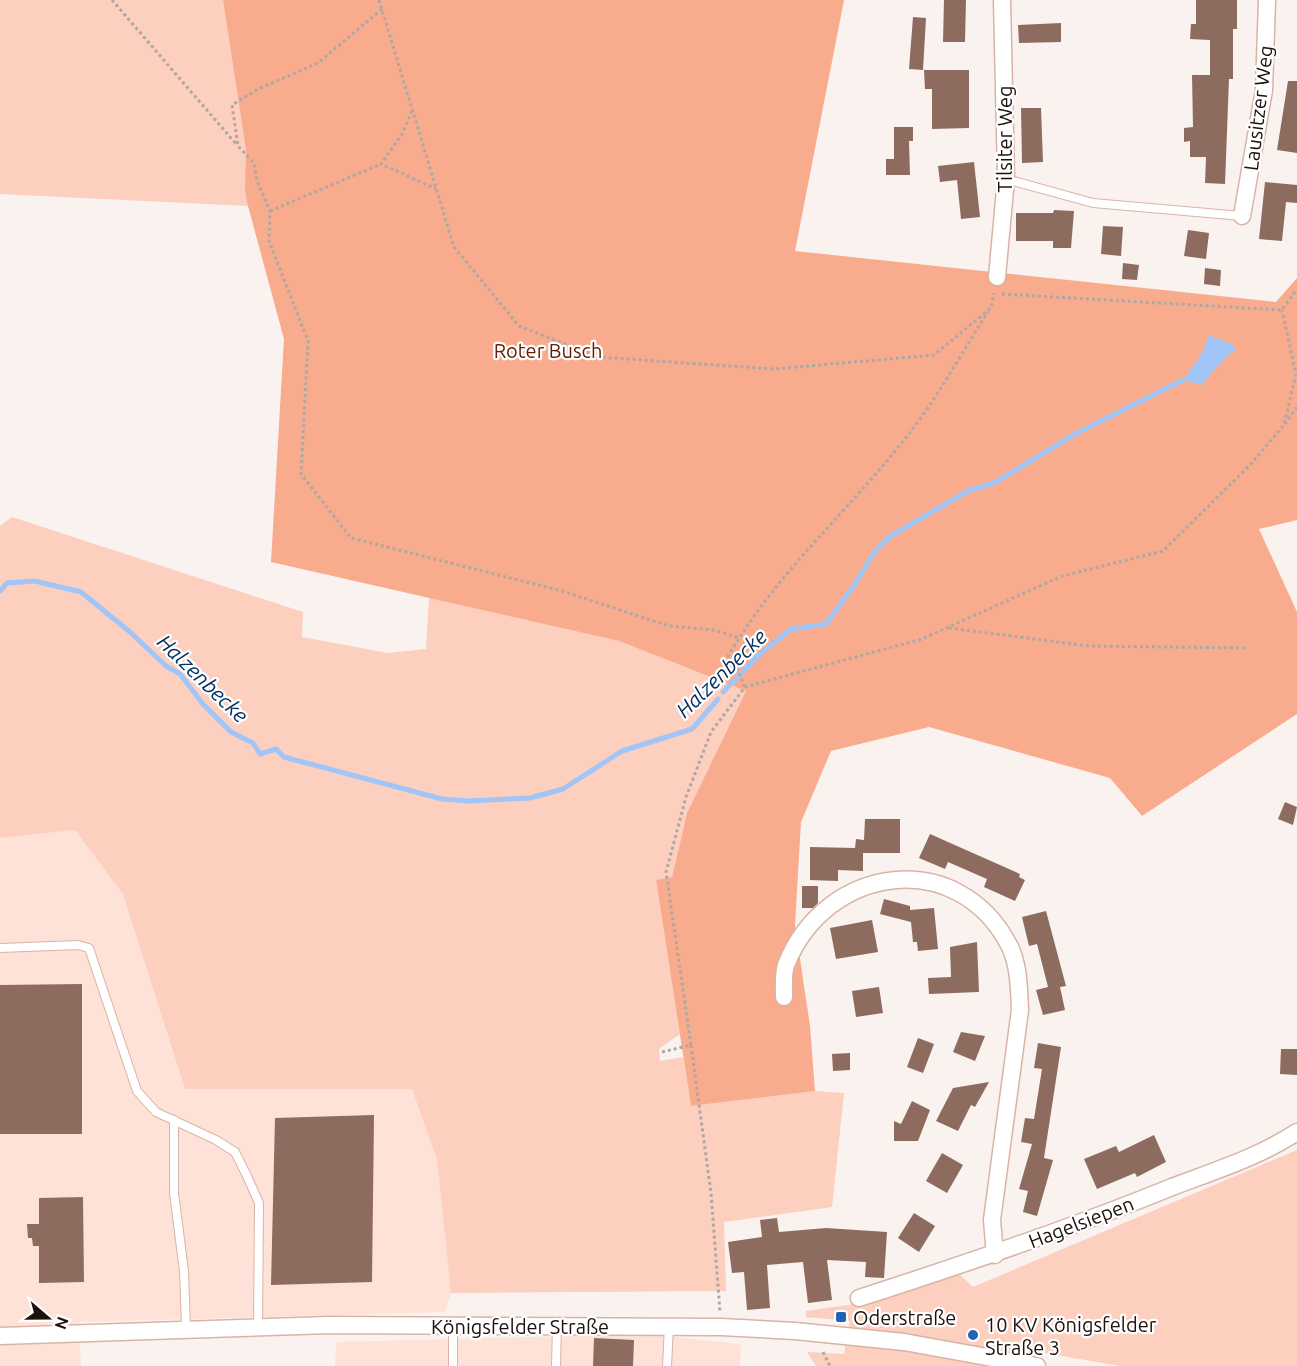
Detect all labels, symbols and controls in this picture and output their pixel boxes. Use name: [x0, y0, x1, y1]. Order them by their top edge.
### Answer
street label: Lausitzer Weg: [1239, 44, 1277, 172]
street label: Tilsiter Weg: [993, 86, 1016, 192]
park label: Roter Busch: [494, 339, 602, 362]
water label: Halzenbecke: [671, 624, 771, 722]
water label: Halzenbecke: [153, 629, 253, 727]
street label: Hagelsiepen: [1025, 1191, 1137, 1253]
north arrow: [18, 1288, 78, 1348]
place label: Oderstraße: [853, 1306, 956, 1329]
marker: Oderstraße: [834, 1310, 848, 1324]
place label: 10 KV Königsfelder Straße 3: [985, 1313, 1157, 1359]
text: N: [52, 1314, 73, 1332]
street label: Königsfelder Straße: [431, 1315, 609, 1338]
marker: 10 KV Königsfelder Straße 3: [966, 1328, 980, 1342]

